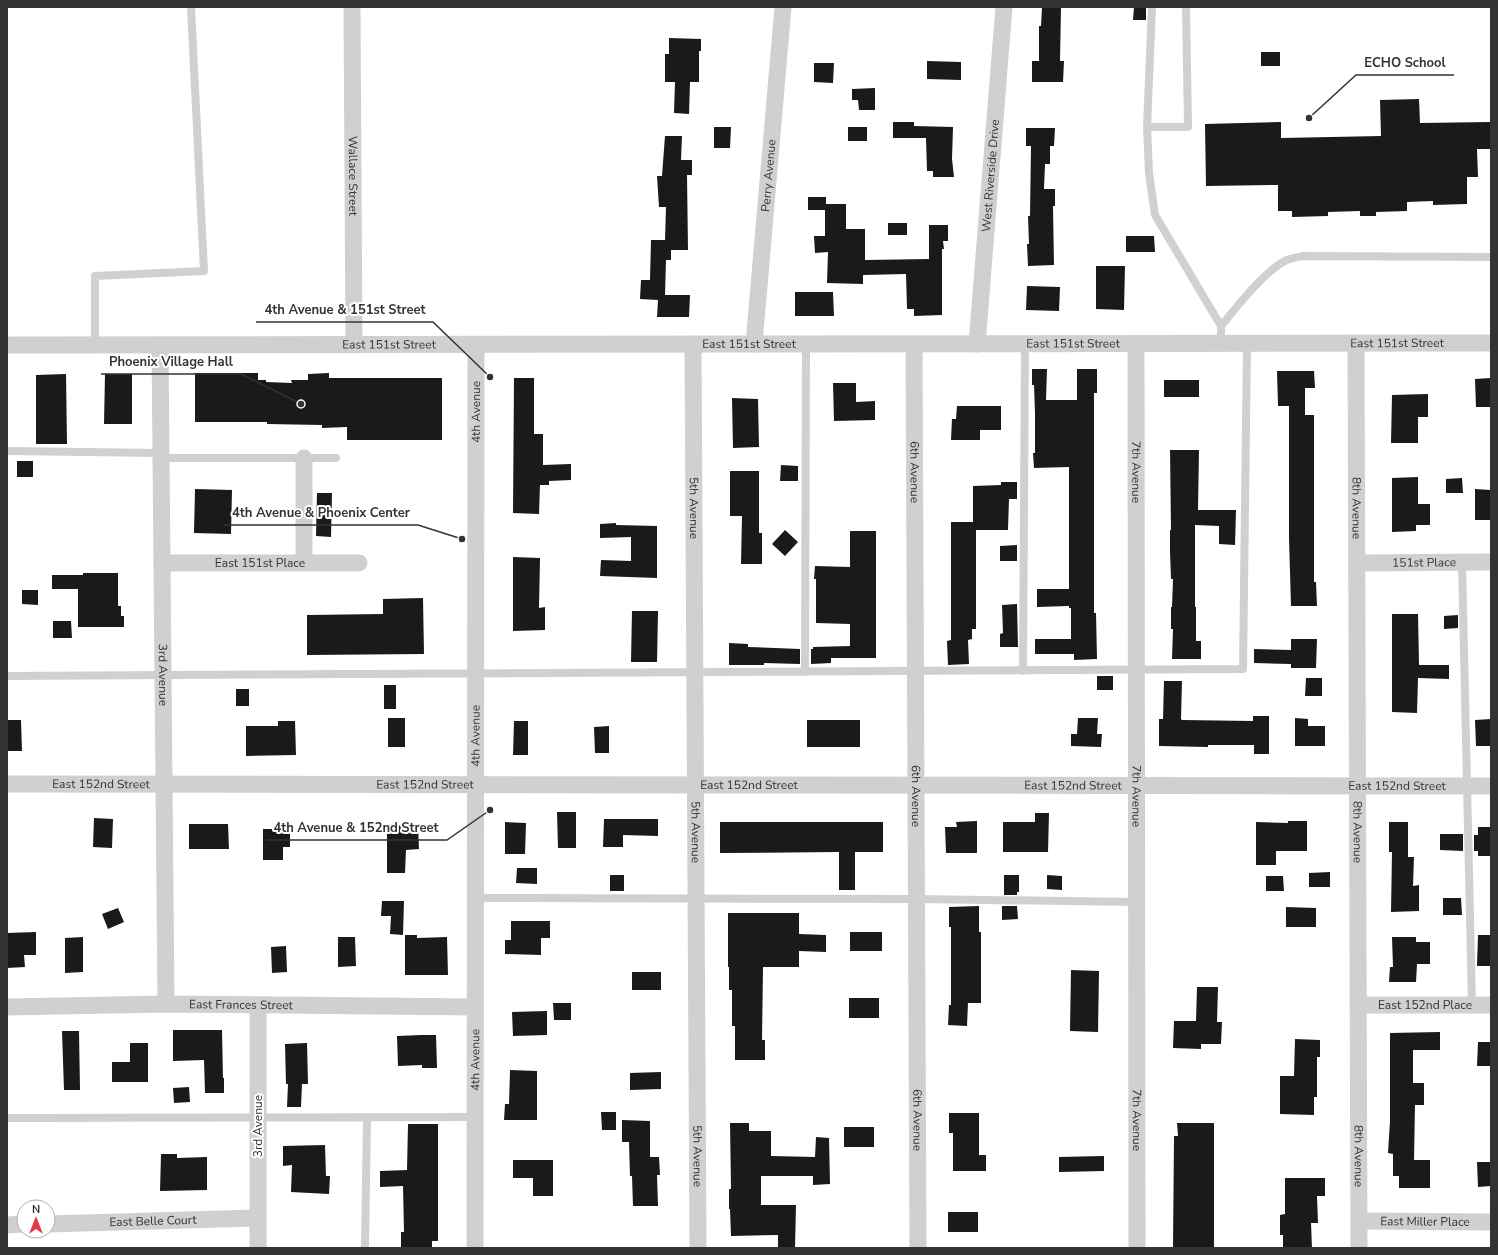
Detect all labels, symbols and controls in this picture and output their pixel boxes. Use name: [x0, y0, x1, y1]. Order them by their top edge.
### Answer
callout: ECHO School: [1356, 50, 1454, 75]
text: ECHO School: [1364, 54, 1447, 72]
street label: West Riverside Drive: [978, 119, 1003, 233]
street label: Wallace Street: [345, 136, 361, 217]
street label: Perry Avenue: [757, 139, 780, 213]
callout: 4th Avenue & 151st Street: [256, 297, 433, 322]
text: 4th Avenue & 151st Street: [265, 301, 426, 319]
street label: East 151st Street: [1026, 335, 1121, 352]
street label: East 151st Street: [1350, 335, 1445, 351]
street label: East 151st Street: [342, 336, 437, 353]
street label: East 151st Street: [702, 336, 797, 352]
callout: Phoenix Village Hall: [101, 349, 241, 374]
text: Phoenix Village Hall: [109, 353, 234, 371]
street label: 4th Avenue: [468, 381, 484, 443]
street label: 6th Avenue: [906, 441, 923, 503]
street label: 7th Avenue: [1128, 441, 1144, 503]
street label: 5th Avenue: [686, 477, 702, 539]
street label: 8th Avenue: [1348, 477, 1365, 539]
callout: 4th Avenue & Phoenix Center: [224, 500, 418, 525]
text: 4th Avenue & Phoenix Center: [232, 504, 411, 522]
street label: 151st Place: [1392, 554, 1456, 571]
street label: East 151st Place: [215, 555, 305, 571]
street label: 3rd Avenue: [155, 644, 171, 706]
street label: 4th Avenue: [468, 705, 484, 767]
street label: 6th Avenue: [908, 765, 924, 827]
street label: 7th Avenue: [1128, 765, 1145, 827]
street label: East 152nd Street: [52, 776, 151, 792]
street label: East 152nd Street: [376, 776, 475, 793]
street label: East 152nd Street: [700, 777, 799, 793]
street label: East 152nd Street: [1024, 777, 1123, 794]
street label: East 152nd Street: [1348, 778, 1447, 794]
street label: 5th Avenue: [688, 801, 704, 863]
street label: 8th Avenue: [1350, 801, 1366, 863]
callout: 4th Avenue & 152nd Street: [266, 815, 447, 840]
text: 4th Avenue & 152nd Street: [273, 819, 440, 837]
street label: East Frances Street: [189, 996, 294, 1013]
street label: East 152nd Place: [1378, 997, 1472, 1013]
street label: 4th Avenue: [467, 1029, 483, 1091]
street label: 6th Avenue: [909, 1089, 926, 1151]
street label: 7th Avenue: [1129, 1089, 1145, 1151]
street label: 3rd Avenue: [250, 1095, 266, 1157]
street label: 5th Avenue: [689, 1125, 706, 1187]
street label: 8th Avenue: [1351, 1125, 1367, 1187]
north arrow: [16, 1199, 56, 1239]
text: N: [32, 1202, 40, 1217]
street label: East Belle Court: [109, 1212, 198, 1230]
street label: East Miller Place: [1380, 1213, 1470, 1230]

